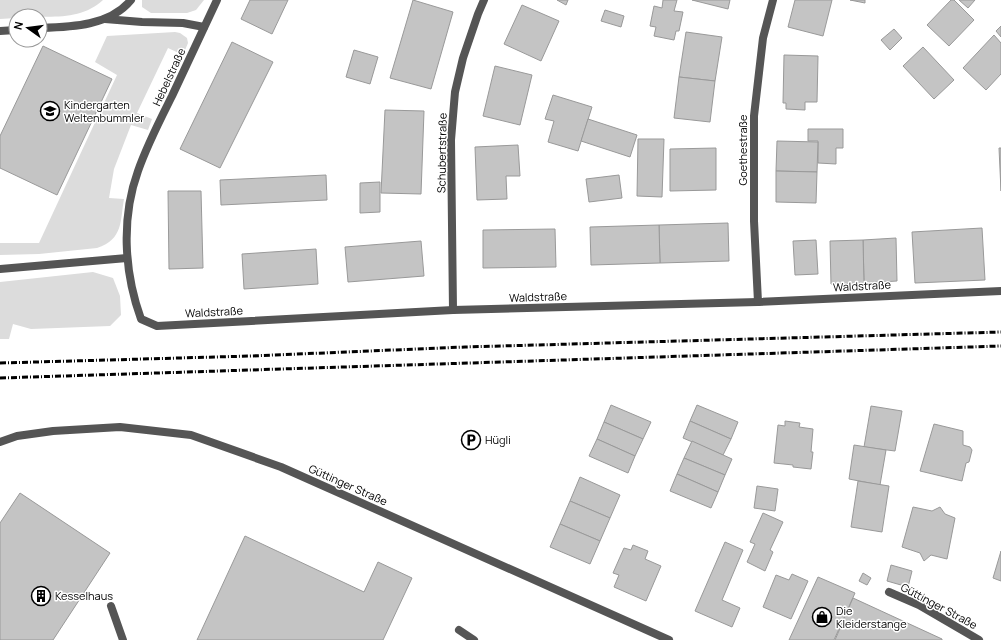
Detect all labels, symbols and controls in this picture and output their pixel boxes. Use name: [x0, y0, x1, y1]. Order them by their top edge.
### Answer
north arrow: [8, 8, 48, 48]
text: N: [10, 20, 26, 31]
street label: Hebelstraße: [149, 45, 189, 108]
place label: Kindergarten Weltenbummler: [64, 97, 144, 125]
school or university icon: Kindergarten Weltenbummler: [39, 100, 61, 122]
street label: Schubertstraße: [433, 112, 450, 193]
street label: Goethestraße: [735, 114, 750, 186]
street label: Waldstraße: [833, 276, 892, 295]
street label: Waldstraße: [509, 288, 568, 305]
street label: Waldstraße: [185, 302, 244, 321]
parking icon: Hügli: [460, 429, 482, 451]
place label: Hügli: [485, 432, 511, 447]
street label: Güttinger Straße: [306, 460, 390, 509]
street label: Güttinger Straße: [898, 579, 981, 632]
building icon: Kesselhaus: [30, 585, 52, 607]
place label: Kesselhaus: [55, 588, 113, 603]
place label: Die Kleiderstange: [836, 603, 907, 631]
shop icon: Die Kleiderstange: [811, 606, 833, 628]

